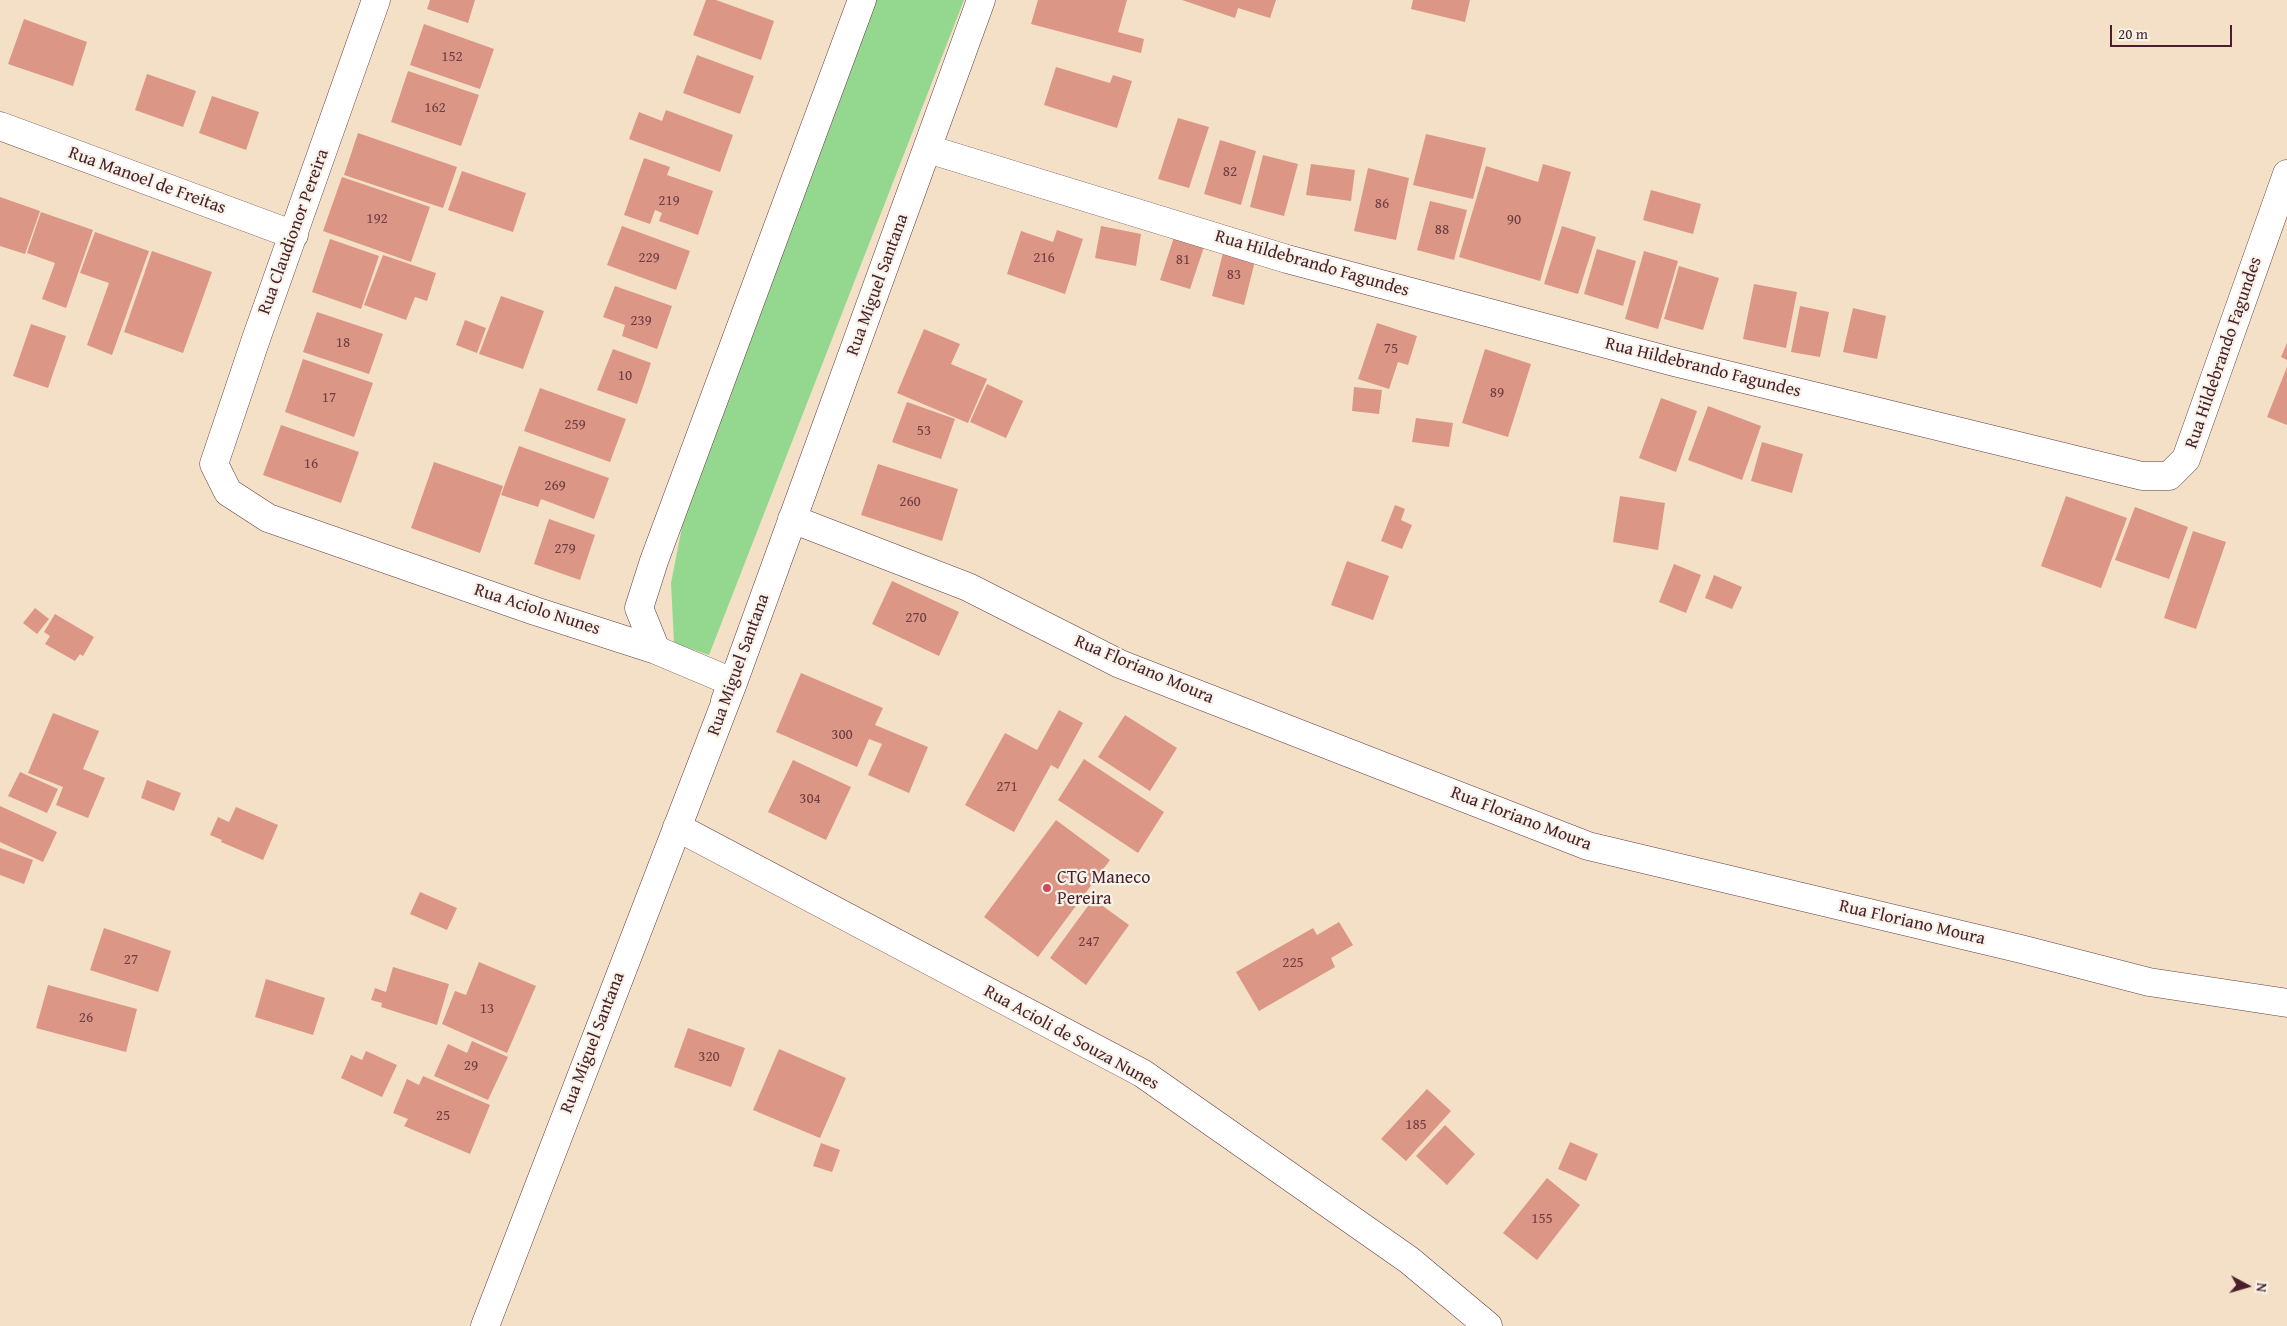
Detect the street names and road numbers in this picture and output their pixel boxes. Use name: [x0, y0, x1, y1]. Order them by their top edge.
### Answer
street label: Rua Manoel de Freitas: [65, 142, 229, 220]
street label: Rua Claudionor Pereira: [254, 146, 334, 318]
street label: Rua Miguel Santana: [842, 211, 914, 359]
street label: Rua Hildebrando Fagundes: [1212, 226, 1412, 302]
street label: Rua Hildebrando Fagundes: [2181, 254, 2267, 452]
street label: Rua Hildebrando Fagundes: [1603, 333, 1803, 403]
street label: Rua Aciolo Nunes: [471, 579, 603, 641]
street label: Rua Miguel Santana: [703, 591, 775, 739]
street label: Rua Floriano Moura: [1071, 631, 1217, 709]
street label: Rua Floriano Moura: [1447, 782, 1595, 856]
street label: Rua Floriano Moura: [1837, 896, 1987, 950]
street label: Rua Miguel Santana: [556, 969, 630, 1117]
street label: Rua Acioli de Souza Nunes: [980, 981, 1162, 1095]

